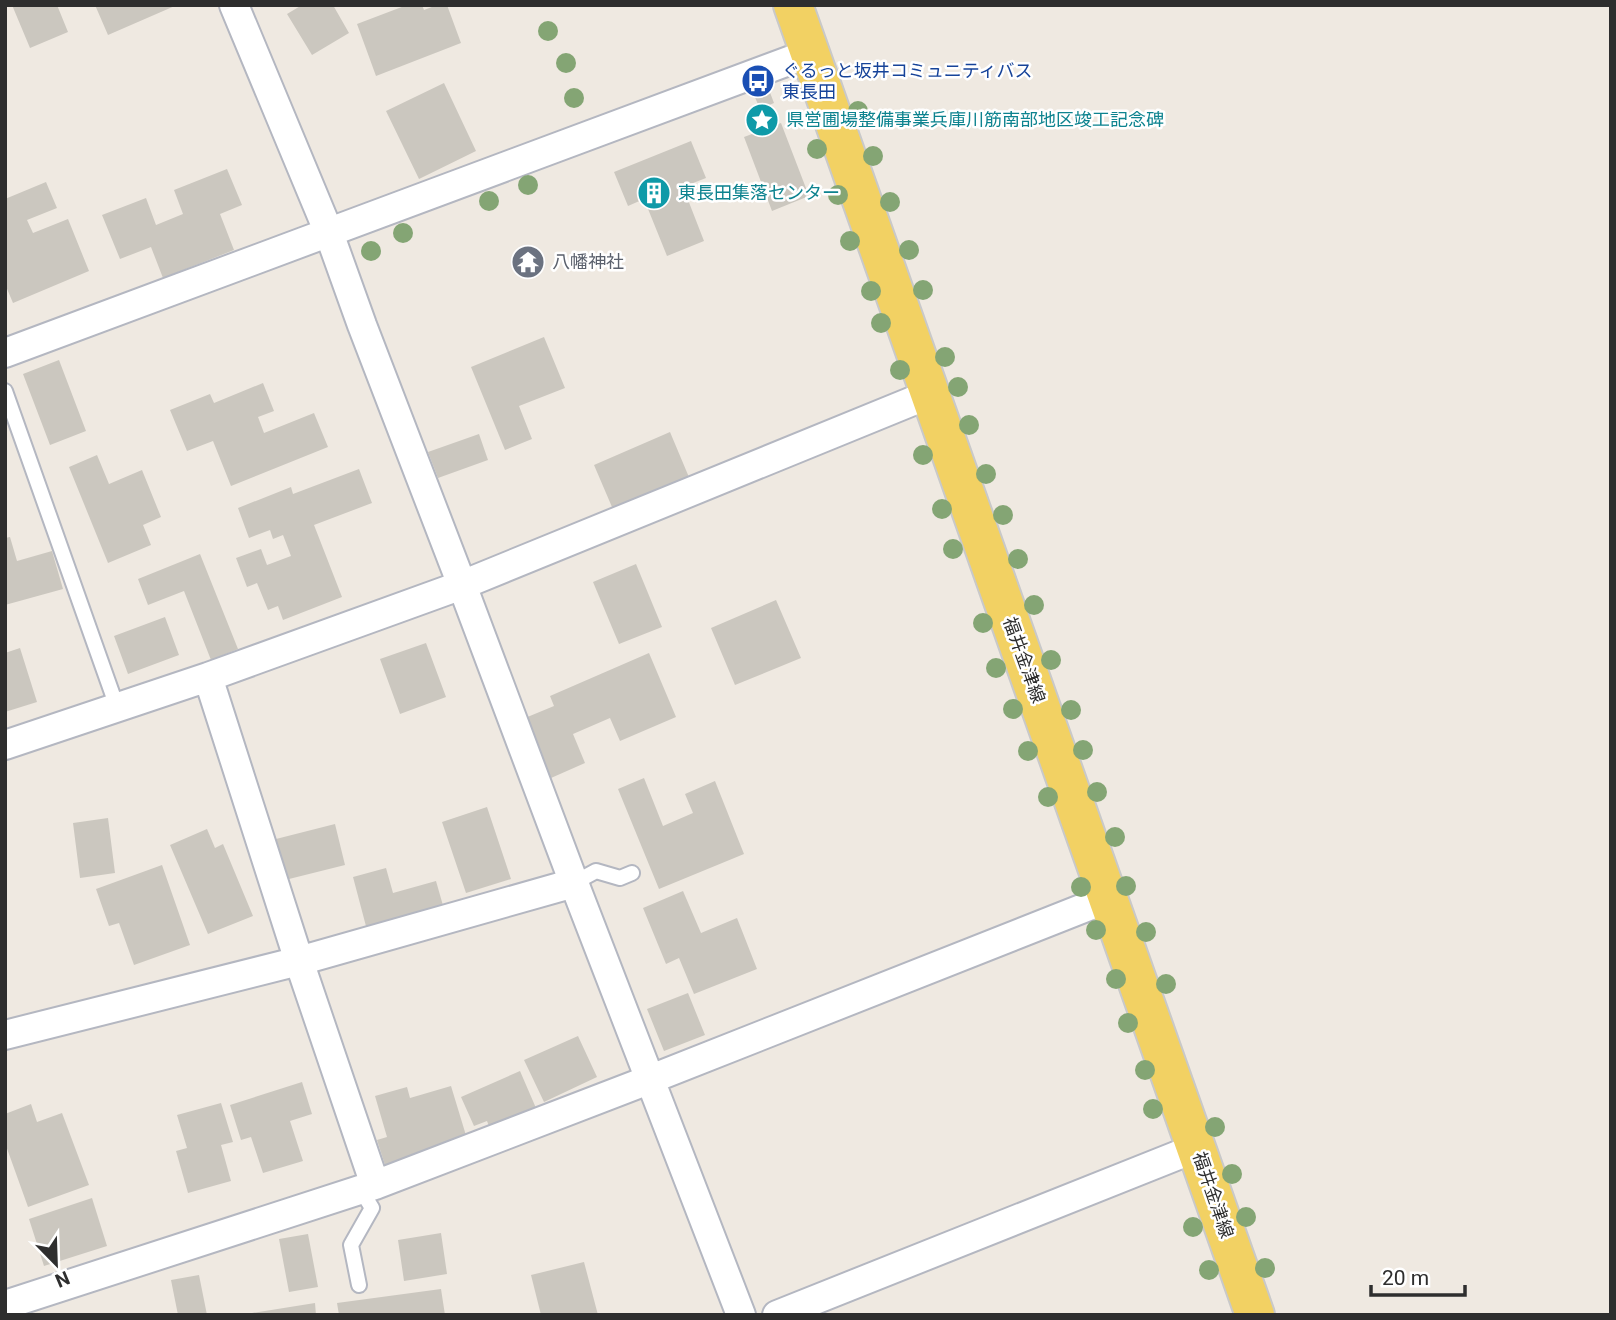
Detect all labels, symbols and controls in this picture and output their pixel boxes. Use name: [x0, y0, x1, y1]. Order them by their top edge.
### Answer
place label: ぐるっと坂井コミュニティバス 東長田: [782, 60, 1033, 102]
bus stop icon: ぐるっと坂井コミュニティバス 東長田: [739, 62, 777, 100]
place icon: 県営圃場整備事業兵庫川筋南部地区竣工記念碑: [743, 101, 781, 139]
place label: 県営圃場整備事業兵庫川筋南部地区竣工記念碑: [786, 109, 1164, 130]
building icon: 東長田集落センター: [635, 174, 673, 212]
place label: 東長田集落センター: [678, 182, 840, 203]
temple icon: 八幡神社: [509, 243, 547, 281]
place label: 八幡神社: [552, 251, 624, 272]
street label: 福井金津線: [999, 614, 1050, 706]
street label: 福井金津線: [1189, 1149, 1238, 1241]
north arrow: [21, 1229, 91, 1299]
scale bar: [1371, 1254, 1466, 1298]
text: N: [52, 1266, 73, 1292]
text: 20 m: [1382, 1266, 1429, 1290]

